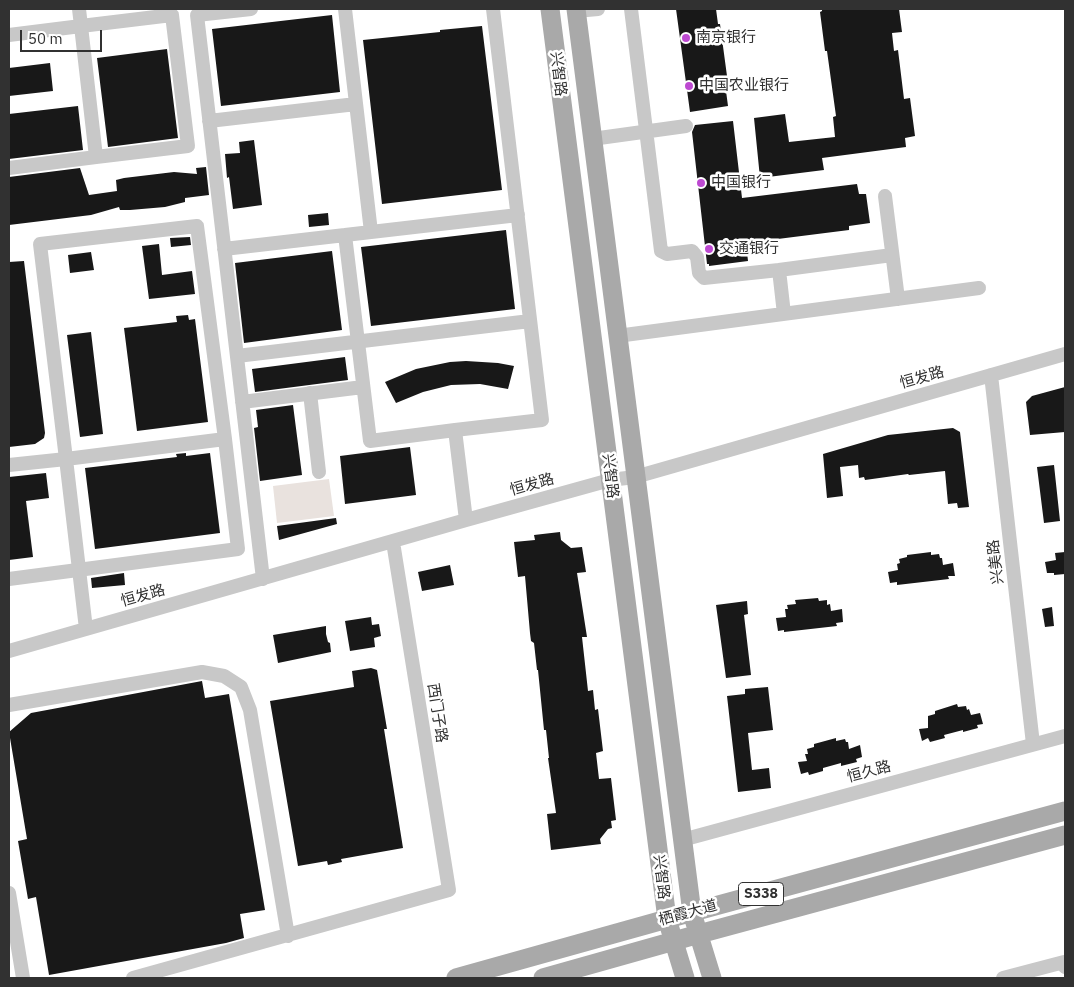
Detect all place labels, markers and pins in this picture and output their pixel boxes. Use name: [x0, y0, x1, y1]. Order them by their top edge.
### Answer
place label: 南京银行: [696, 29, 756, 47]
marker: 南京银行: [680, 32, 692, 44]
place label: 中国农业银行: [699, 77, 789, 95]
marker: 中国农业银行: [683, 80, 695, 92]
place label: 中国银行: [711, 174, 771, 192]
marker: 中国银行: [695, 177, 707, 189]
place label: 交通银行: [719, 240, 779, 258]
marker: 交通银行: [703, 243, 715, 255]

